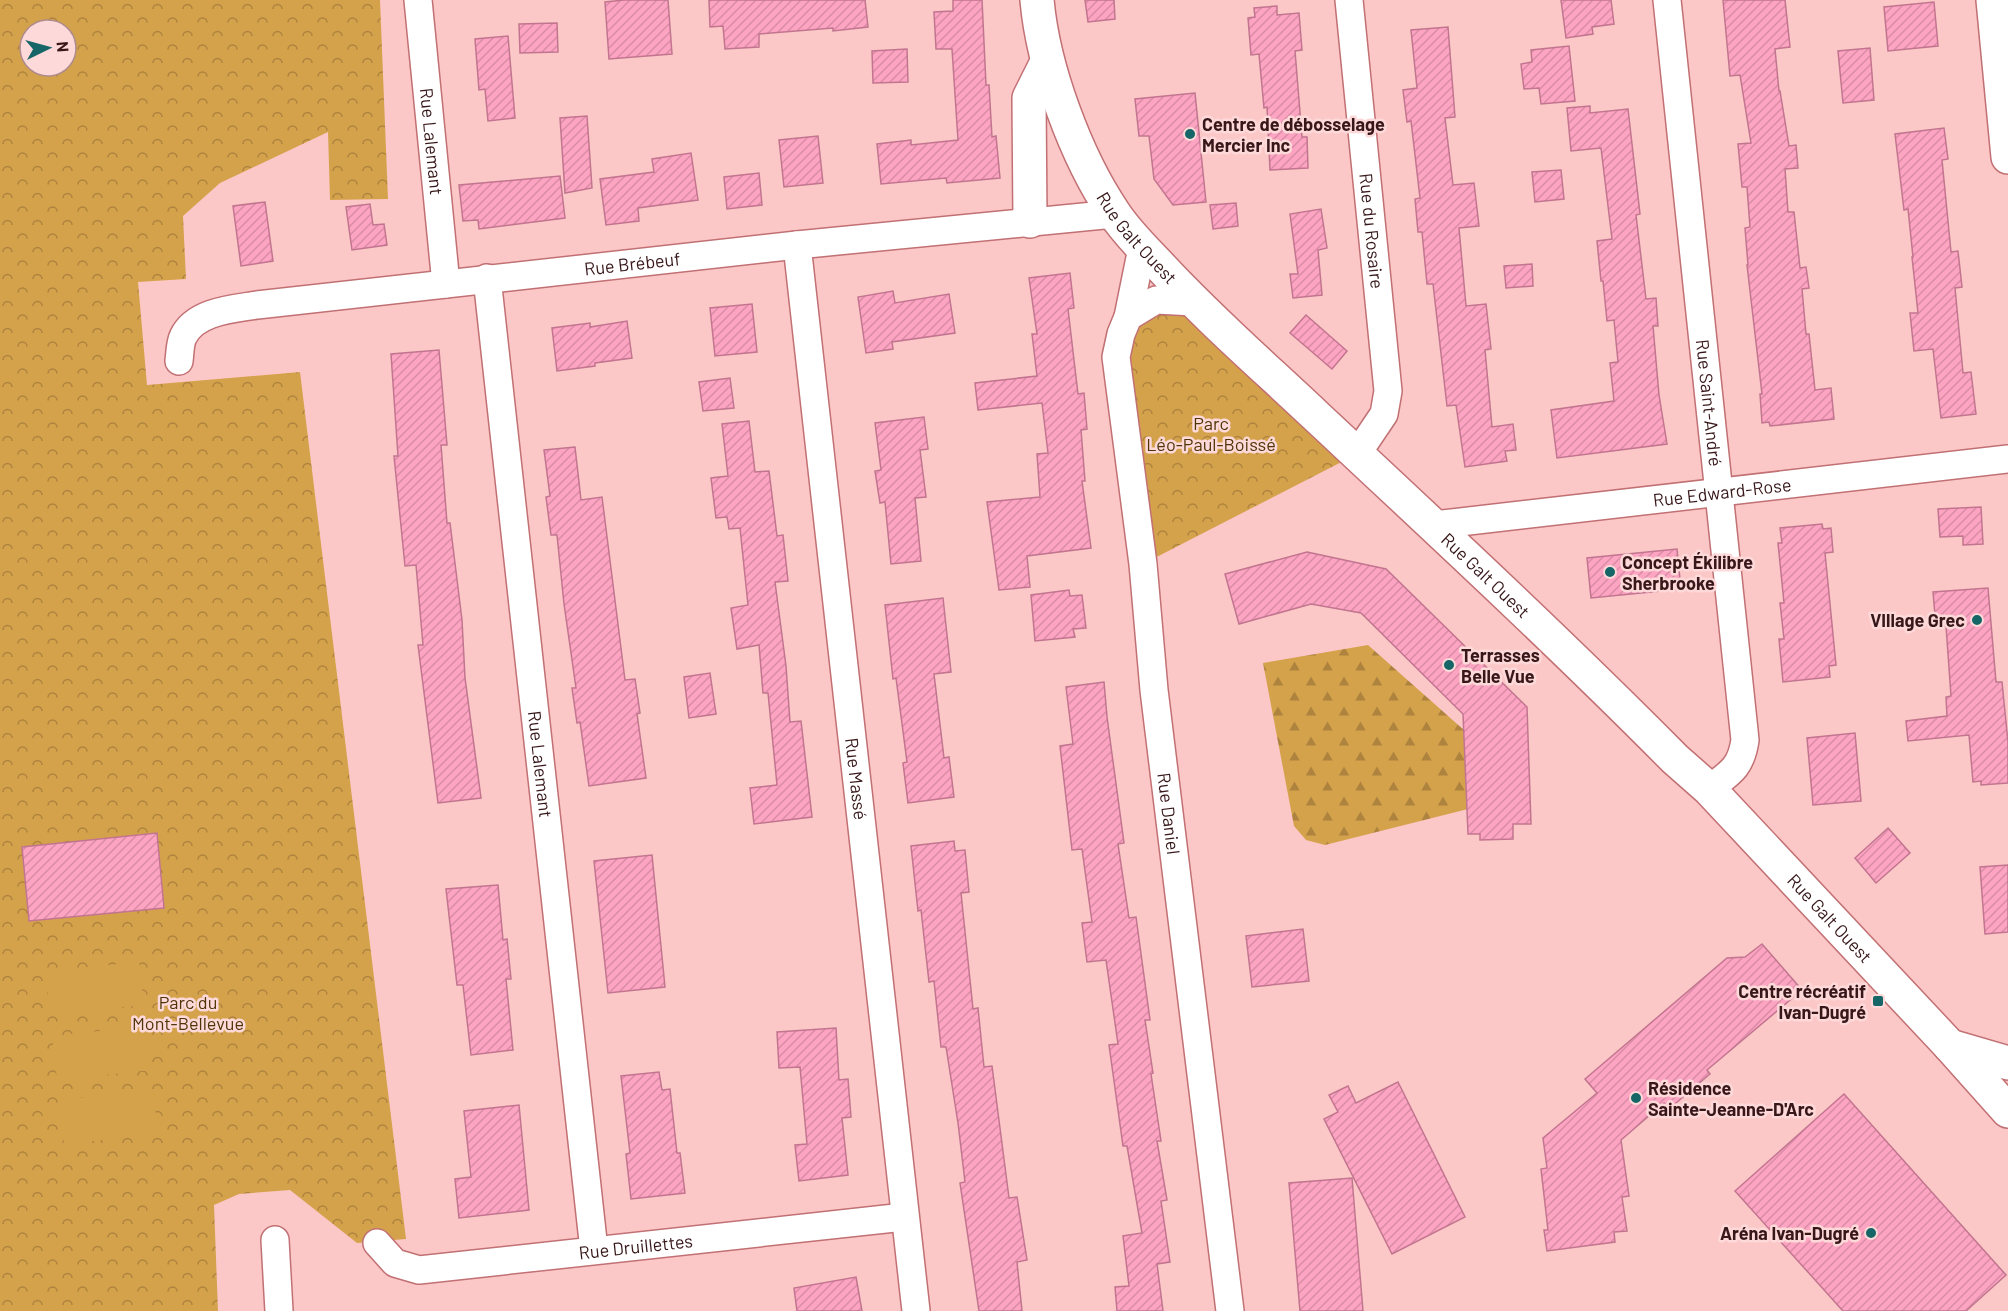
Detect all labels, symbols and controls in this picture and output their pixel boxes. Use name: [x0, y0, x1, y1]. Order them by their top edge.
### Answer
north arrow: [18, 18, 78, 78]
text: N: [54, 41, 73, 53]
street label: Rue Lalemant: [416, 87, 448, 196]
place label: Centre de débosselage Mercier Inc: [1202, 113, 1385, 156]
marker: Centre de débosselage Mercier Inc: [1183, 127, 1197, 141]
street label: Rue du Rosaire: [1355, 172, 1389, 290]
street label: Rue Galt Ouest: [1092, 188, 1182, 288]
street label: Rue Brébeuf: [583, 247, 682, 280]
street label: Rue Saint-André: [1692, 338, 1727, 467]
park label: Parc Léo-Paul-Boissé: [1146, 412, 1276, 455]
street label: Rue Edward-Rose: [1652, 473, 1792, 511]
street label: Rue Galt Ouest: [1437, 528, 1535, 622]
place label: Concept Ékilibre Sherbrooke: [1622, 551, 1753, 594]
marker: Concept Ékilibre Sherbrooke: [1603, 565, 1617, 579]
place label: VIllage Grec: [1870, 609, 1965, 631]
marker: VIllage Grec: [1970, 613, 1984, 627]
place label: Terrasses Belle Vue: [1461, 644, 1540, 687]
marker: Terrasses Belle Vue: [1442, 658, 1456, 672]
street label: Rue Lalemant: [524, 709, 557, 819]
street label: Rue Massé: [841, 736, 872, 821]
street label: Rue Daniel: [1153, 771, 1185, 856]
street label: Rue Galt Ouest: [1783, 869, 1877, 967]
place label: Centre récréatif Ivan-Dugré: [1738, 980, 1866, 1023]
park label: Parc du Mont-Bellevue: [132, 991, 244, 1034]
marker: Centre récréatif Ivan-Dugré: [1871, 994, 1885, 1008]
place label: Résidence Sainte-Jeanne-D'Arc: [1648, 1077, 1814, 1120]
marker: Résidence Sainte-Jeanne-D'Arc: [1629, 1091, 1643, 1105]
place label: Aréna Ivan-Dugré: [1720, 1222, 1859, 1244]
marker: Aréna Ivan-Dugré: [1864, 1226, 1878, 1240]
street label: Rue Druillettes: [578, 1229, 694, 1263]

